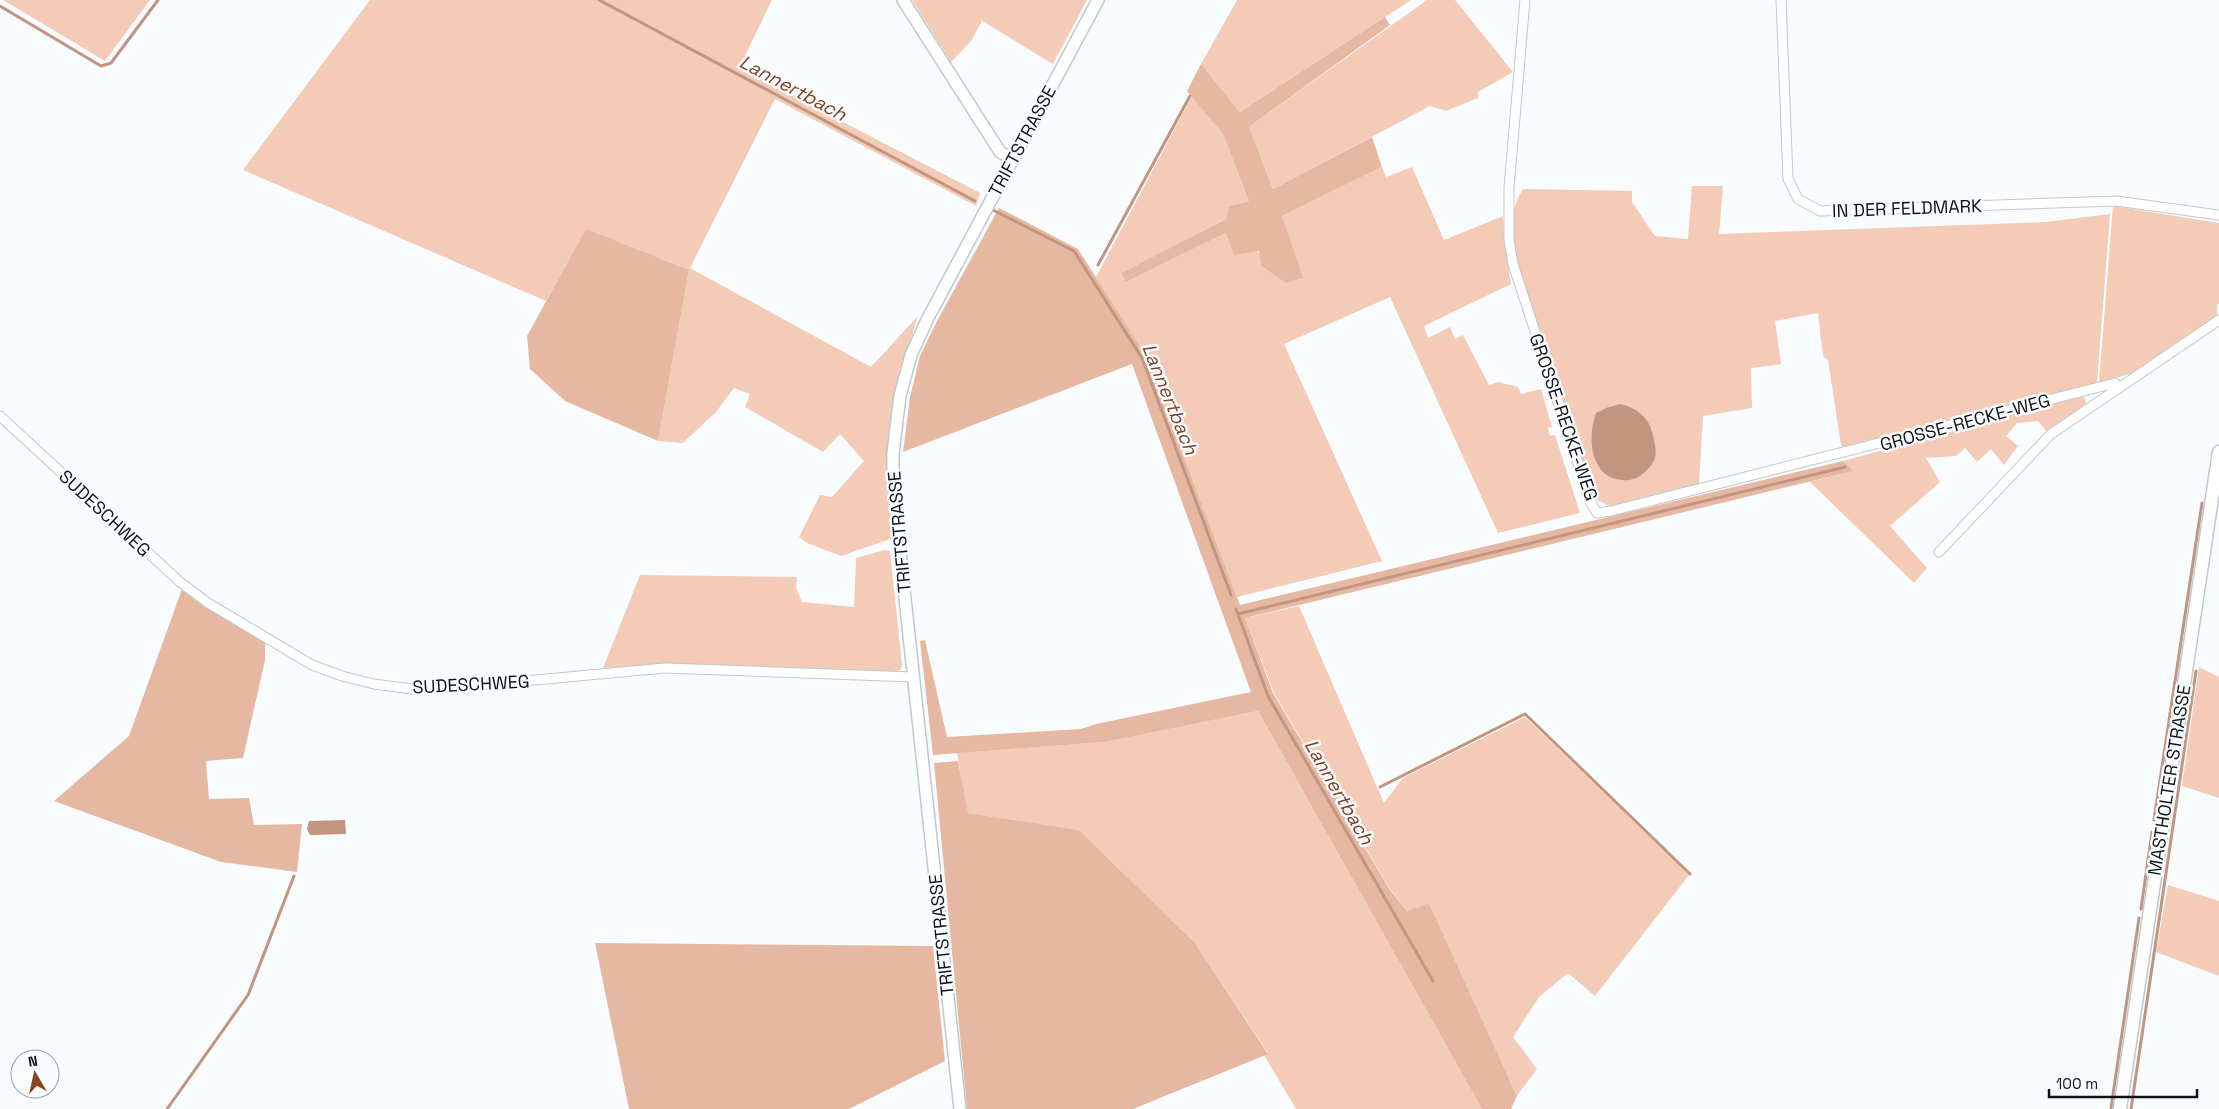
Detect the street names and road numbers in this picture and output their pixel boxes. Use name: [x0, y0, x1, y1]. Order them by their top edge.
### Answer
street label: TRIFTSTRASSE: [983, 82, 1061, 200]
street label: IN DER FELDMARK: [1832, 194, 1982, 222]
street label: GROSSE-RECKE-WEG: [1525, 330, 1603, 504]
street label: GROSSE-RECKE-WEG: [1877, 388, 2053, 456]
street label: SUDESCHWEG: [54, 465, 156, 561]
street label: TRIFTSTRASSE: [882, 470, 916, 594]
street label: SUDESCHWEG: [412, 669, 530, 699]
street label: MASTHOLTER STRASSE: [2143, 683, 2195, 877]
street label: TRIFTSTRASSE: [923, 873, 959, 997]

